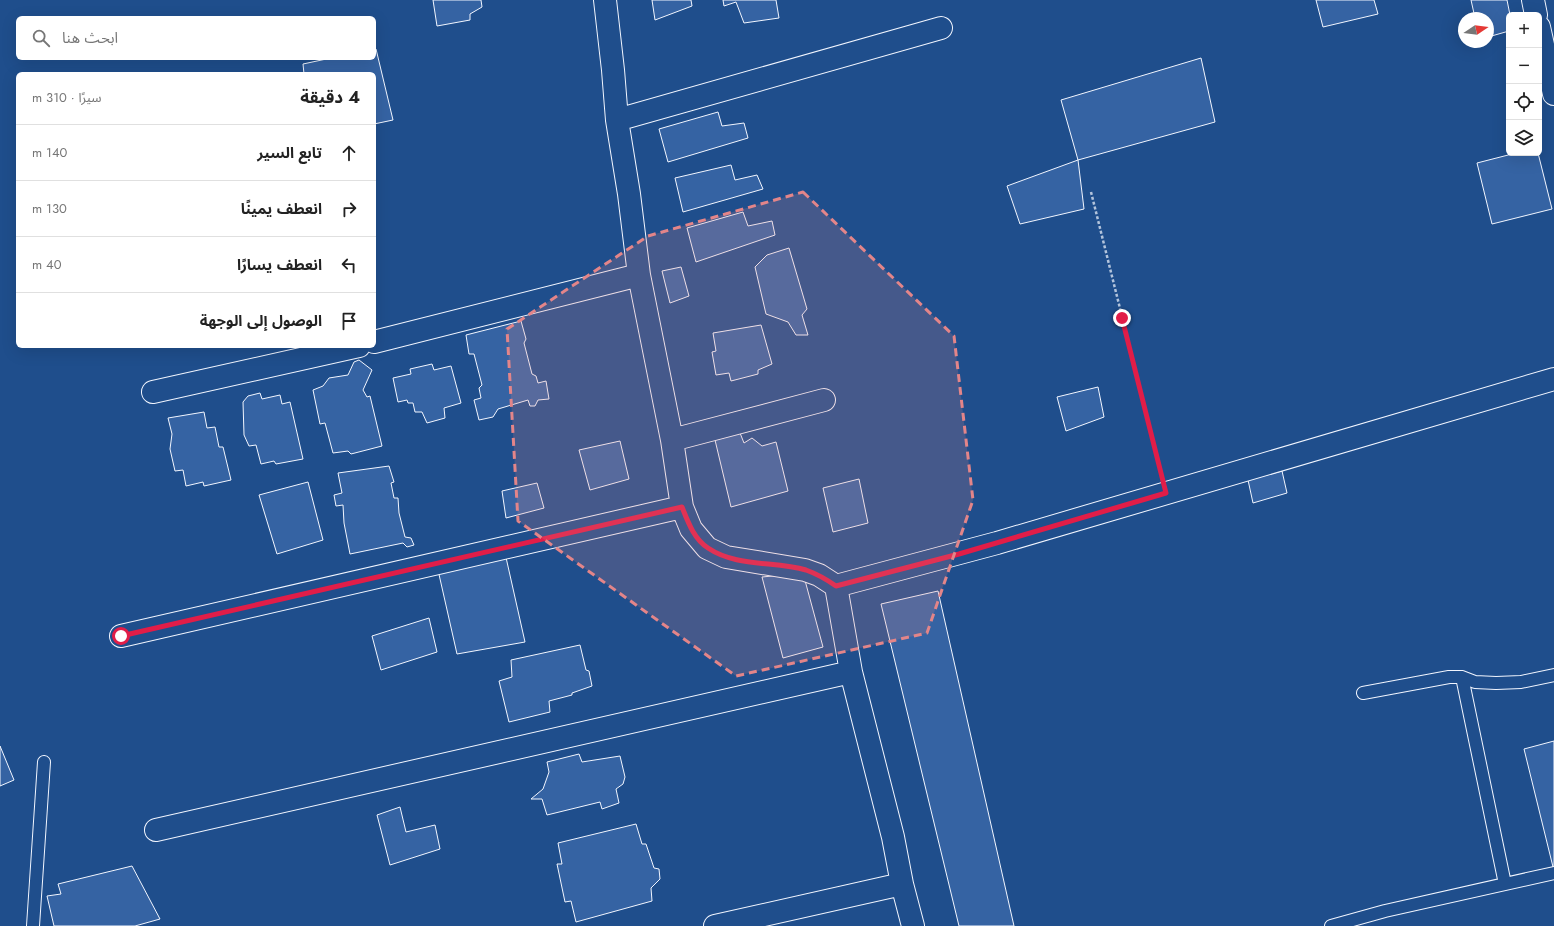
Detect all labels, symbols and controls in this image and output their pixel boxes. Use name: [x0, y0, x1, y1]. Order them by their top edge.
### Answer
north arrow: [1458, 12, 1494, 48]
map controls: [1506, 12, 1542, 156]
button: +: [1506, 12, 1542, 48]
search box: [16, 16, 376, 60]
icon: search: [30, 27, 52, 49]
text: ابحث هنا: [62, 27, 118, 49]
button: −: [1506, 48, 1542, 84]
button: locate: [1506, 84, 1542, 120]
text: 4 دقيقة: [300, 85, 360, 109]
text: سيرًا · 310 m: [32, 88, 101, 107]
button: layers: [1506, 120, 1542, 156]
text: تابع السير: [257, 142, 322, 164]
icon: ahead: [338, 142, 360, 164]
text: 140 m: [32, 143, 67, 162]
text: انعطف يمينًا: [241, 198, 322, 220]
icon: right: [338, 198, 360, 220]
text: 130 m: [32, 199, 67, 218]
text: انعطف يسارًا: [237, 254, 322, 276]
icon: left: [338, 254, 360, 276]
text: 40 m: [32, 255, 61, 274]
route end: [1113, 309, 1131, 327]
text: الوصول إلى الوجهة: [200, 310, 322, 332]
icon: arrive: [338, 310, 360, 332]
route start: [112, 627, 130, 645]

